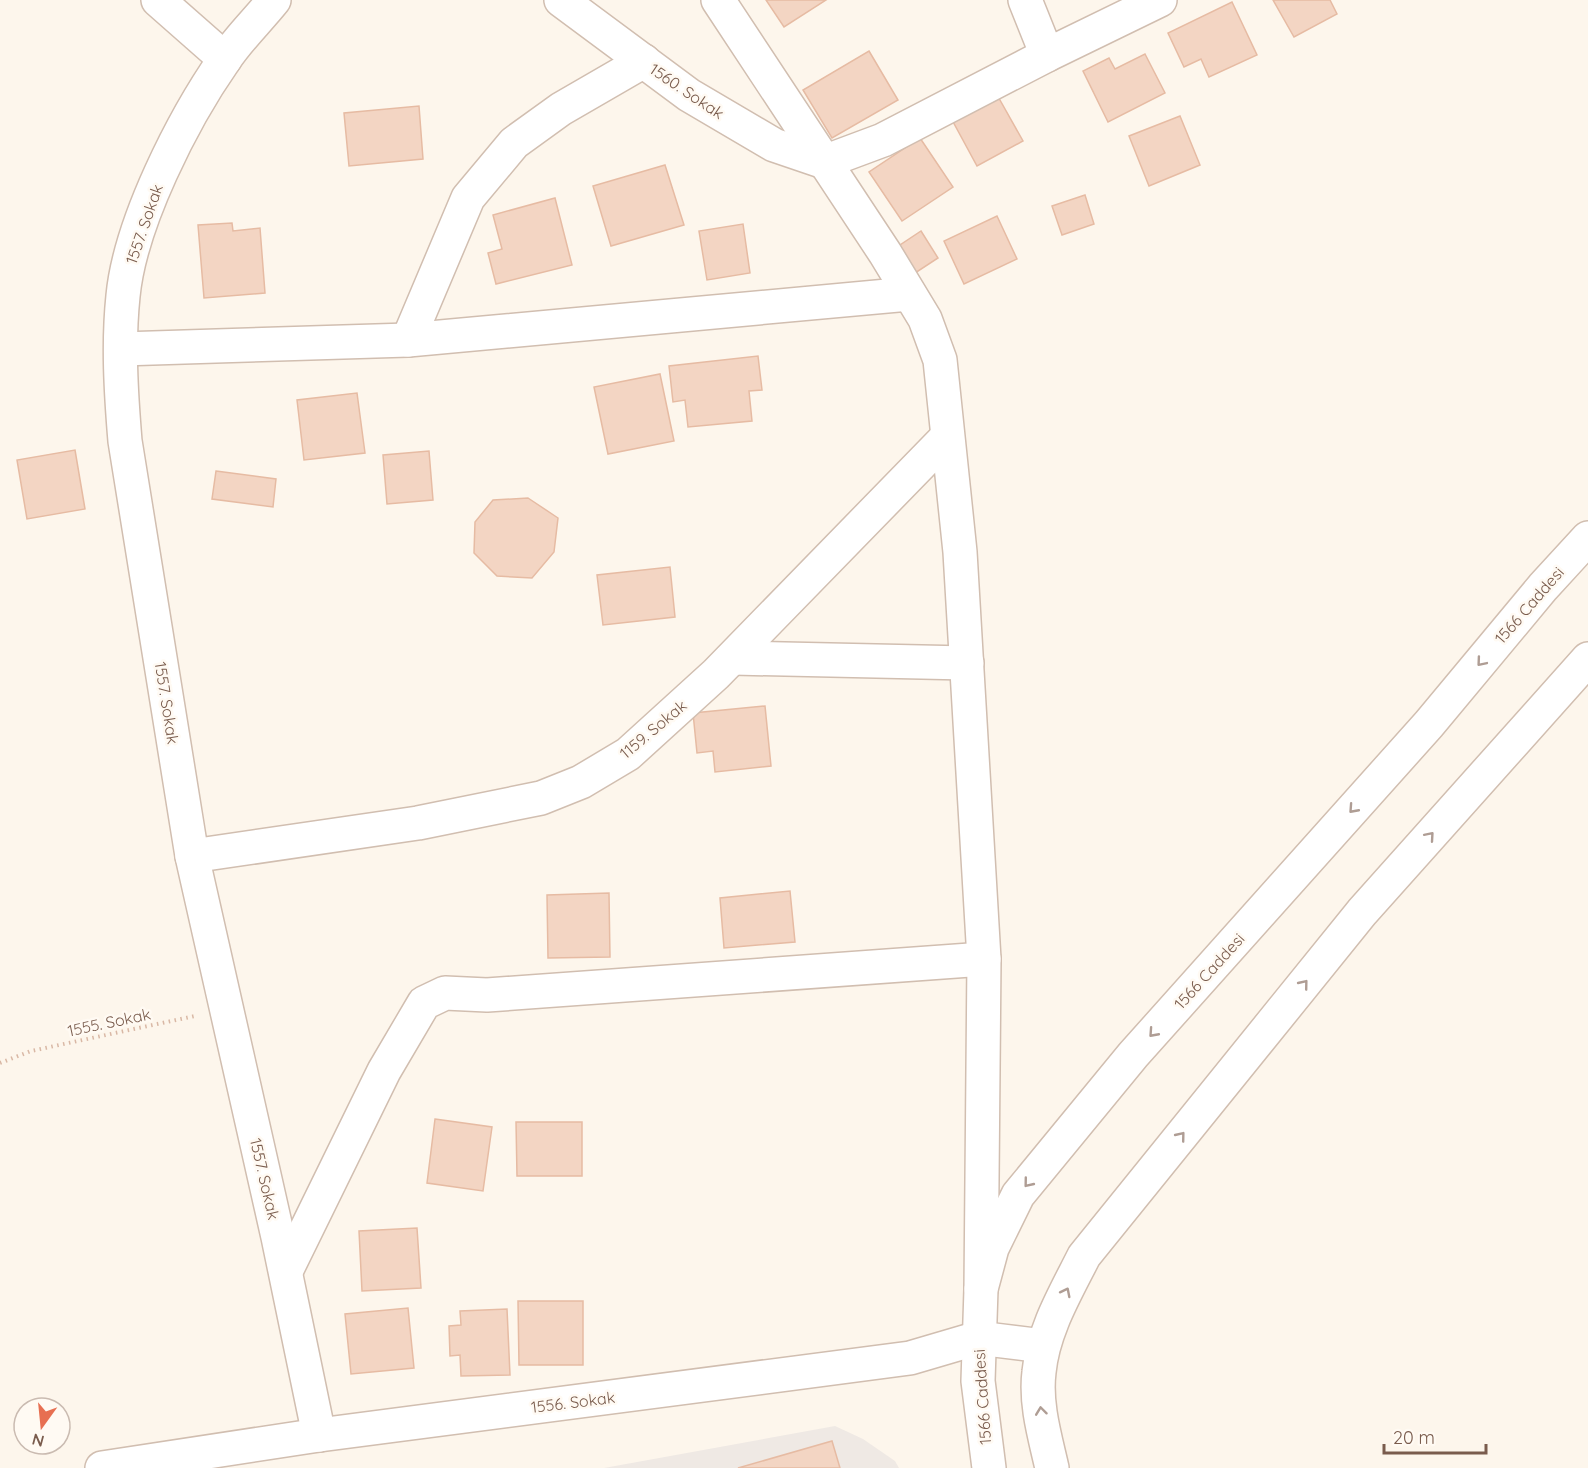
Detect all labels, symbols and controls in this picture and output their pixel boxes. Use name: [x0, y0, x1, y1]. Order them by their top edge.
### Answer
street label: 1560. Sokak: [646, 59, 728, 123]
street label: 1557. Sokak: [121, 181, 167, 267]
street label: 1566 Caddesi: [1490, 562, 1568, 648]
one-way arrow: [1477, 655, 1488, 666]
street label: 1557. Sokak: [151, 660, 183, 746]
street label: 1159. Sokak: [615, 695, 691, 763]
one-way arrow: [1349, 802, 1360, 813]
one-way arrow: [1423, 832, 1434, 842]
street label: 1566 Caddesi: [1170, 929, 1248, 1013]
one-way arrow: [1297, 980, 1308, 991]
street label: 1555. Sokak: [66, 1003, 152, 1041]
one-way arrow: [1149, 1026, 1160, 1037]
one-way arrow: [1174, 1132, 1185, 1143]
street label: 1557. Sokak: [246, 1136, 284, 1222]
one-way arrow: [1025, 1176, 1036, 1187]
one-way arrow: [1059, 1288, 1070, 1299]
street label: 1566 Caddesi: [969, 1349, 995, 1445]
street label: 1556. Sokak: [530, 1387, 616, 1417]
north arrow: [12, 1396, 72, 1456]
one-way arrow: [1035, 1406, 1047, 1415]
scale bar: [1384, 1417, 1486, 1455]
text: 20 m: [1393, 1426, 1435, 1449]
text: N: [30, 1429, 46, 1452]

